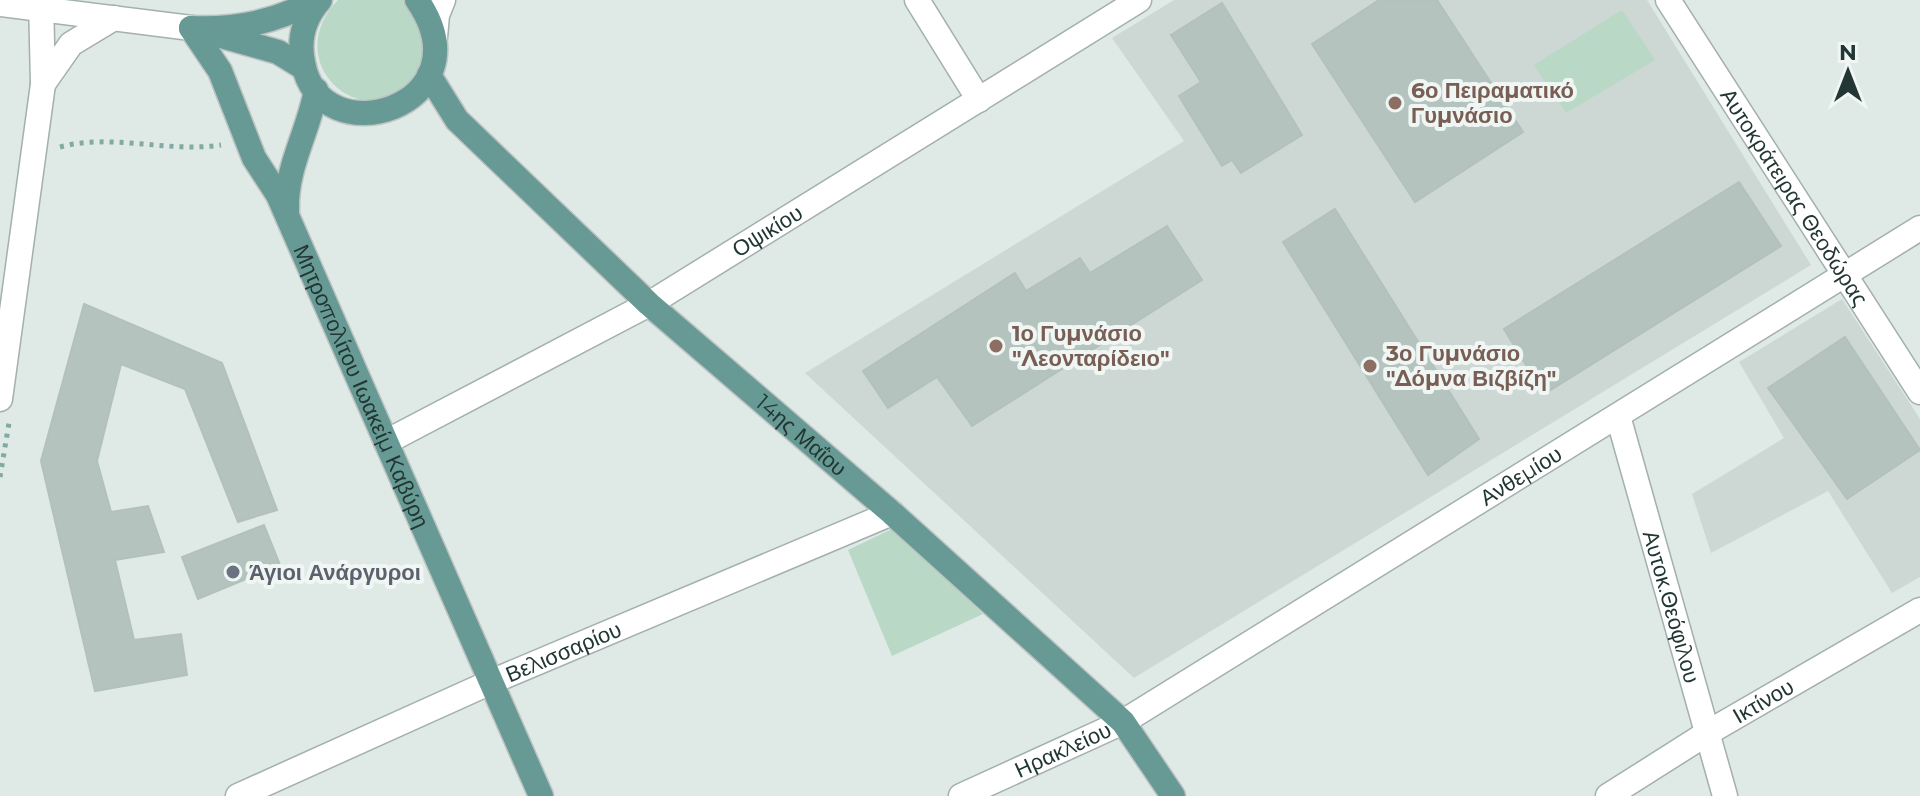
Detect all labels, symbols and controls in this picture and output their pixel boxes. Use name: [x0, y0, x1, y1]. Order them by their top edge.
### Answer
north arrow: [1808, 32, 1888, 112]
text: N: [1839, 39, 1857, 66]
place label: 6ο Πειραματικό Γυμνάσιο: [1411, 77, 1574, 129]
street label: Αυτοκράτειρας Θεοδώρας: [1715, 83, 1874, 311]
marker: 6ο Πειραματικό Γυμνάσιο: [1386, 94, 1404, 112]
street label: Οψικίου: [727, 199, 807, 263]
street label: Μητροπολίτου Ιωακείμ Καβύρη: [288, 240, 435, 532]
place label: 1ο Γυμνάσιο "Λεονταρίδειο": [1012, 320, 1170, 372]
marker: 1ο Γυμνάσιο "Λεονταρίδειο": [987, 337, 1005, 355]
place label: 3ο Γυμνάσιο "Δόμνα Βιζβίζη": [1385, 340, 1556, 392]
marker: 3ο Γυμνάσιο "Δόμνα Βιζβίζη": [1361, 357, 1379, 375]
street label: 14ης Μαΐου: [750, 389, 852, 482]
street label: Ανθεμίου: [1475, 440, 1567, 511]
street label: Αυτοκ.Θεόφιλου: [1637, 527, 1706, 686]
place label: Άγιοι Ανάργυροι: [249, 559, 421, 586]
marker: Άγιοι Ανάργυροι: [224, 563, 242, 581]
street label: Βελισσαρίου: [501, 615, 625, 688]
street label: Ικτίνου: [1728, 673, 1798, 729]
street label: Ηρακλείου: [1010, 716, 1115, 783]

